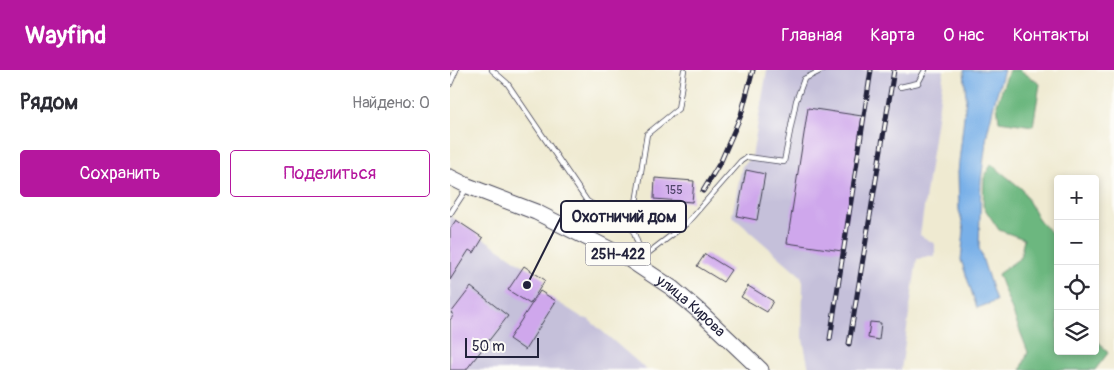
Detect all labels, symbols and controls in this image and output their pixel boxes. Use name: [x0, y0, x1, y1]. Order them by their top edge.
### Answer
text: Wayfind: [25, 21, 106, 50]
text: Главная: [781, 24, 842, 47]
text: Карта: [870, 24, 915, 47]
text: О нас: [943, 24, 985, 47]
text: Контакты: [1013, 24, 1089, 47]
text: Рядом: [20, 89, 78, 116]
text: Найдено: 0: [352, 93, 430, 113]
button: Сохранить: [20, 150, 220, 197]
button: Поделиться: [230, 150, 430, 197]
map controls: [1054, 175, 1099, 355]
button: +: [1054, 175, 1099, 220]
house number: 155: [665, 183, 683, 198]
callout: Охотничий дом: [561, 201, 686, 232]
text: Охотничий дом: [572, 207, 676, 227]
button: −: [1054, 220, 1099, 265]
road number: 25Н-422: [586, 242, 650, 265]
button: locate: [1054, 265, 1099, 310]
street label: улица Кирова: [652, 271, 729, 341]
button: layers: [1054, 310, 1099, 355]
scale bar: [465, 335, 539, 358]
text: 50 m: [472, 338, 505, 355]

